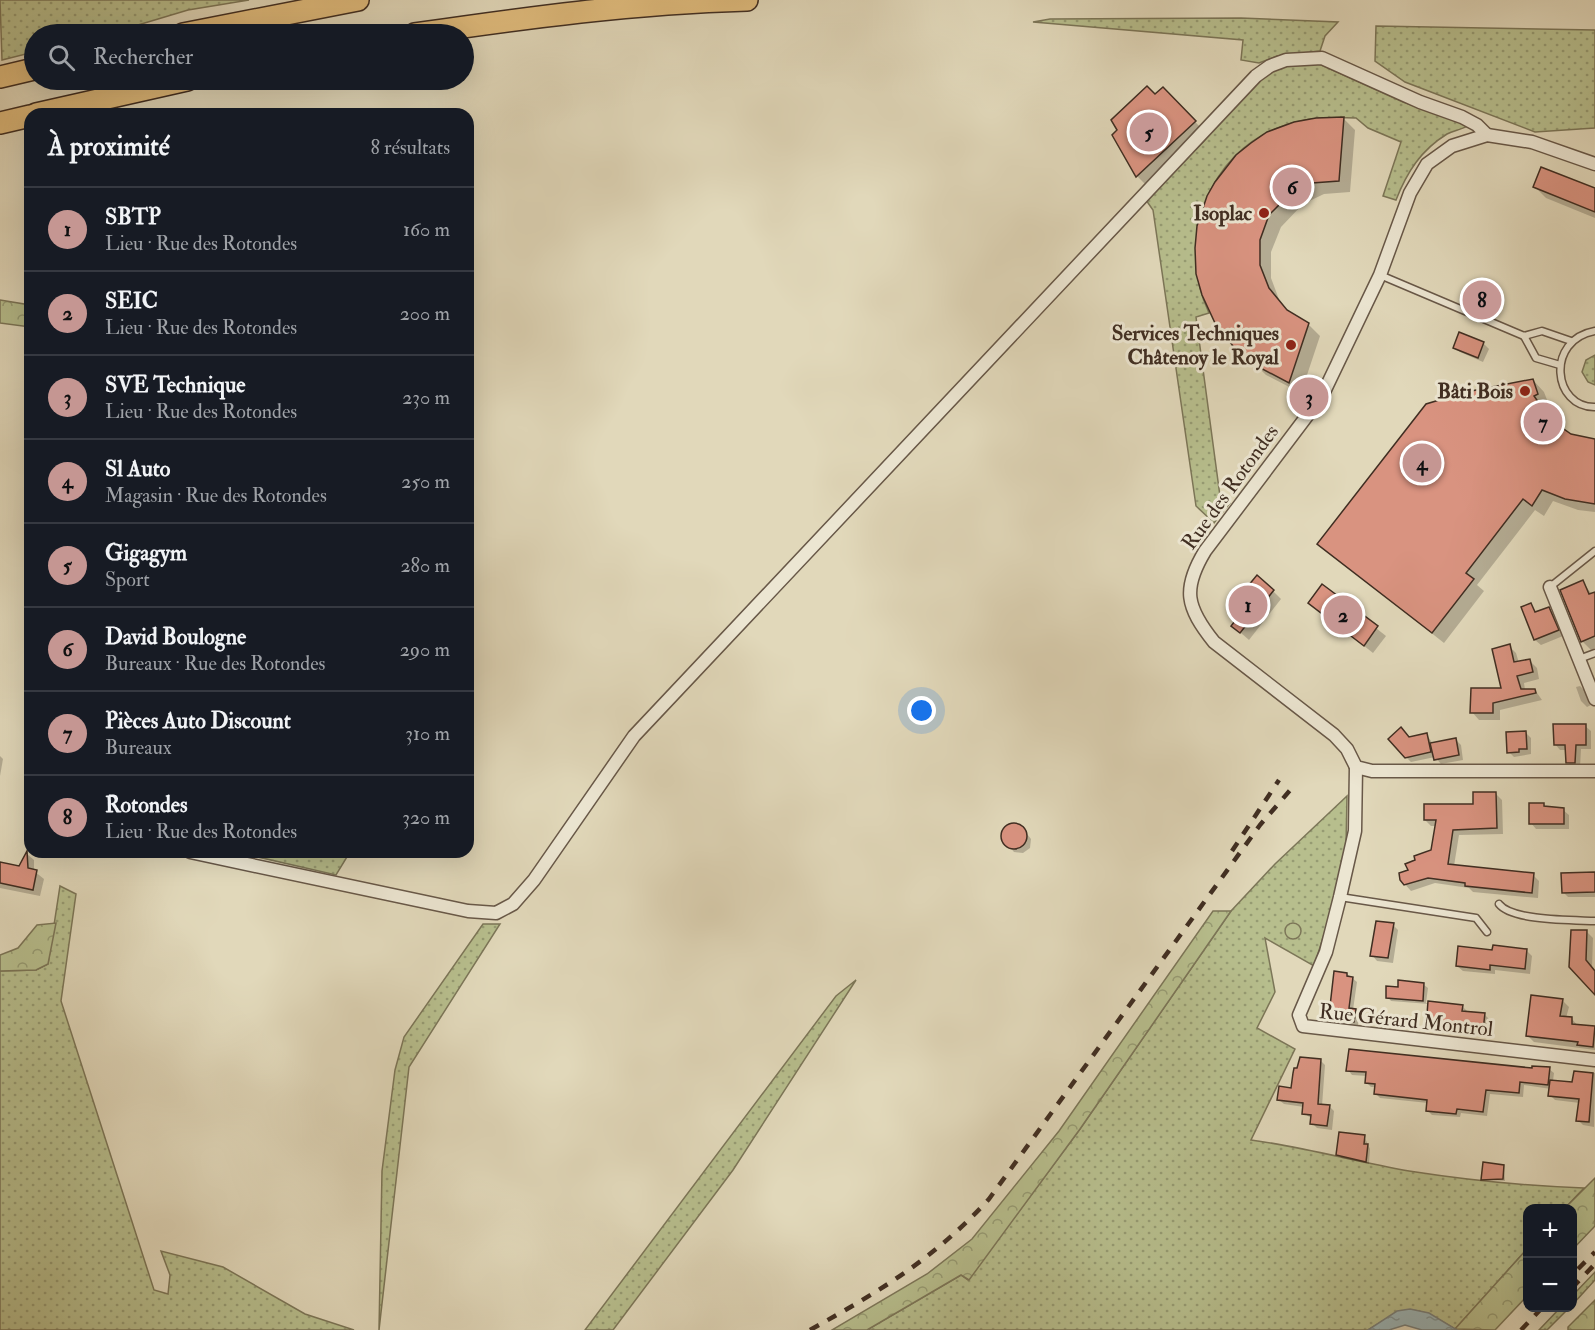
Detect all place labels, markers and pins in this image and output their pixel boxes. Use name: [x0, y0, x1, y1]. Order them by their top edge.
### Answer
pin: 5: [1130, 110, 1168, 154]
pin: 6: [1272, 164, 1312, 210]
place label: Isoplac: [1193, 200, 1253, 227]
marker: Isoplac: [1257, 206, 1271, 220]
pin: 8: [1462, 278, 1502, 322]
place label: Services Techniques Châtenoy le Royal: [1112, 320, 1280, 371]
marker: Services Techniques Châtenoy le Royal: [1284, 338, 1298, 352]
pin: 3: [1290, 374, 1328, 420]
place label: Bâti Bois: [1437, 378, 1513, 405]
marker: Bâti Bois: [1518, 384, 1532, 398]
pin: 7: [1524, 400, 1562, 444]
pin: 4: [1402, 440, 1442, 486]
pin: 1: [1228, 582, 1268, 628]
pin: 2: [1324, 592, 1362, 638]

